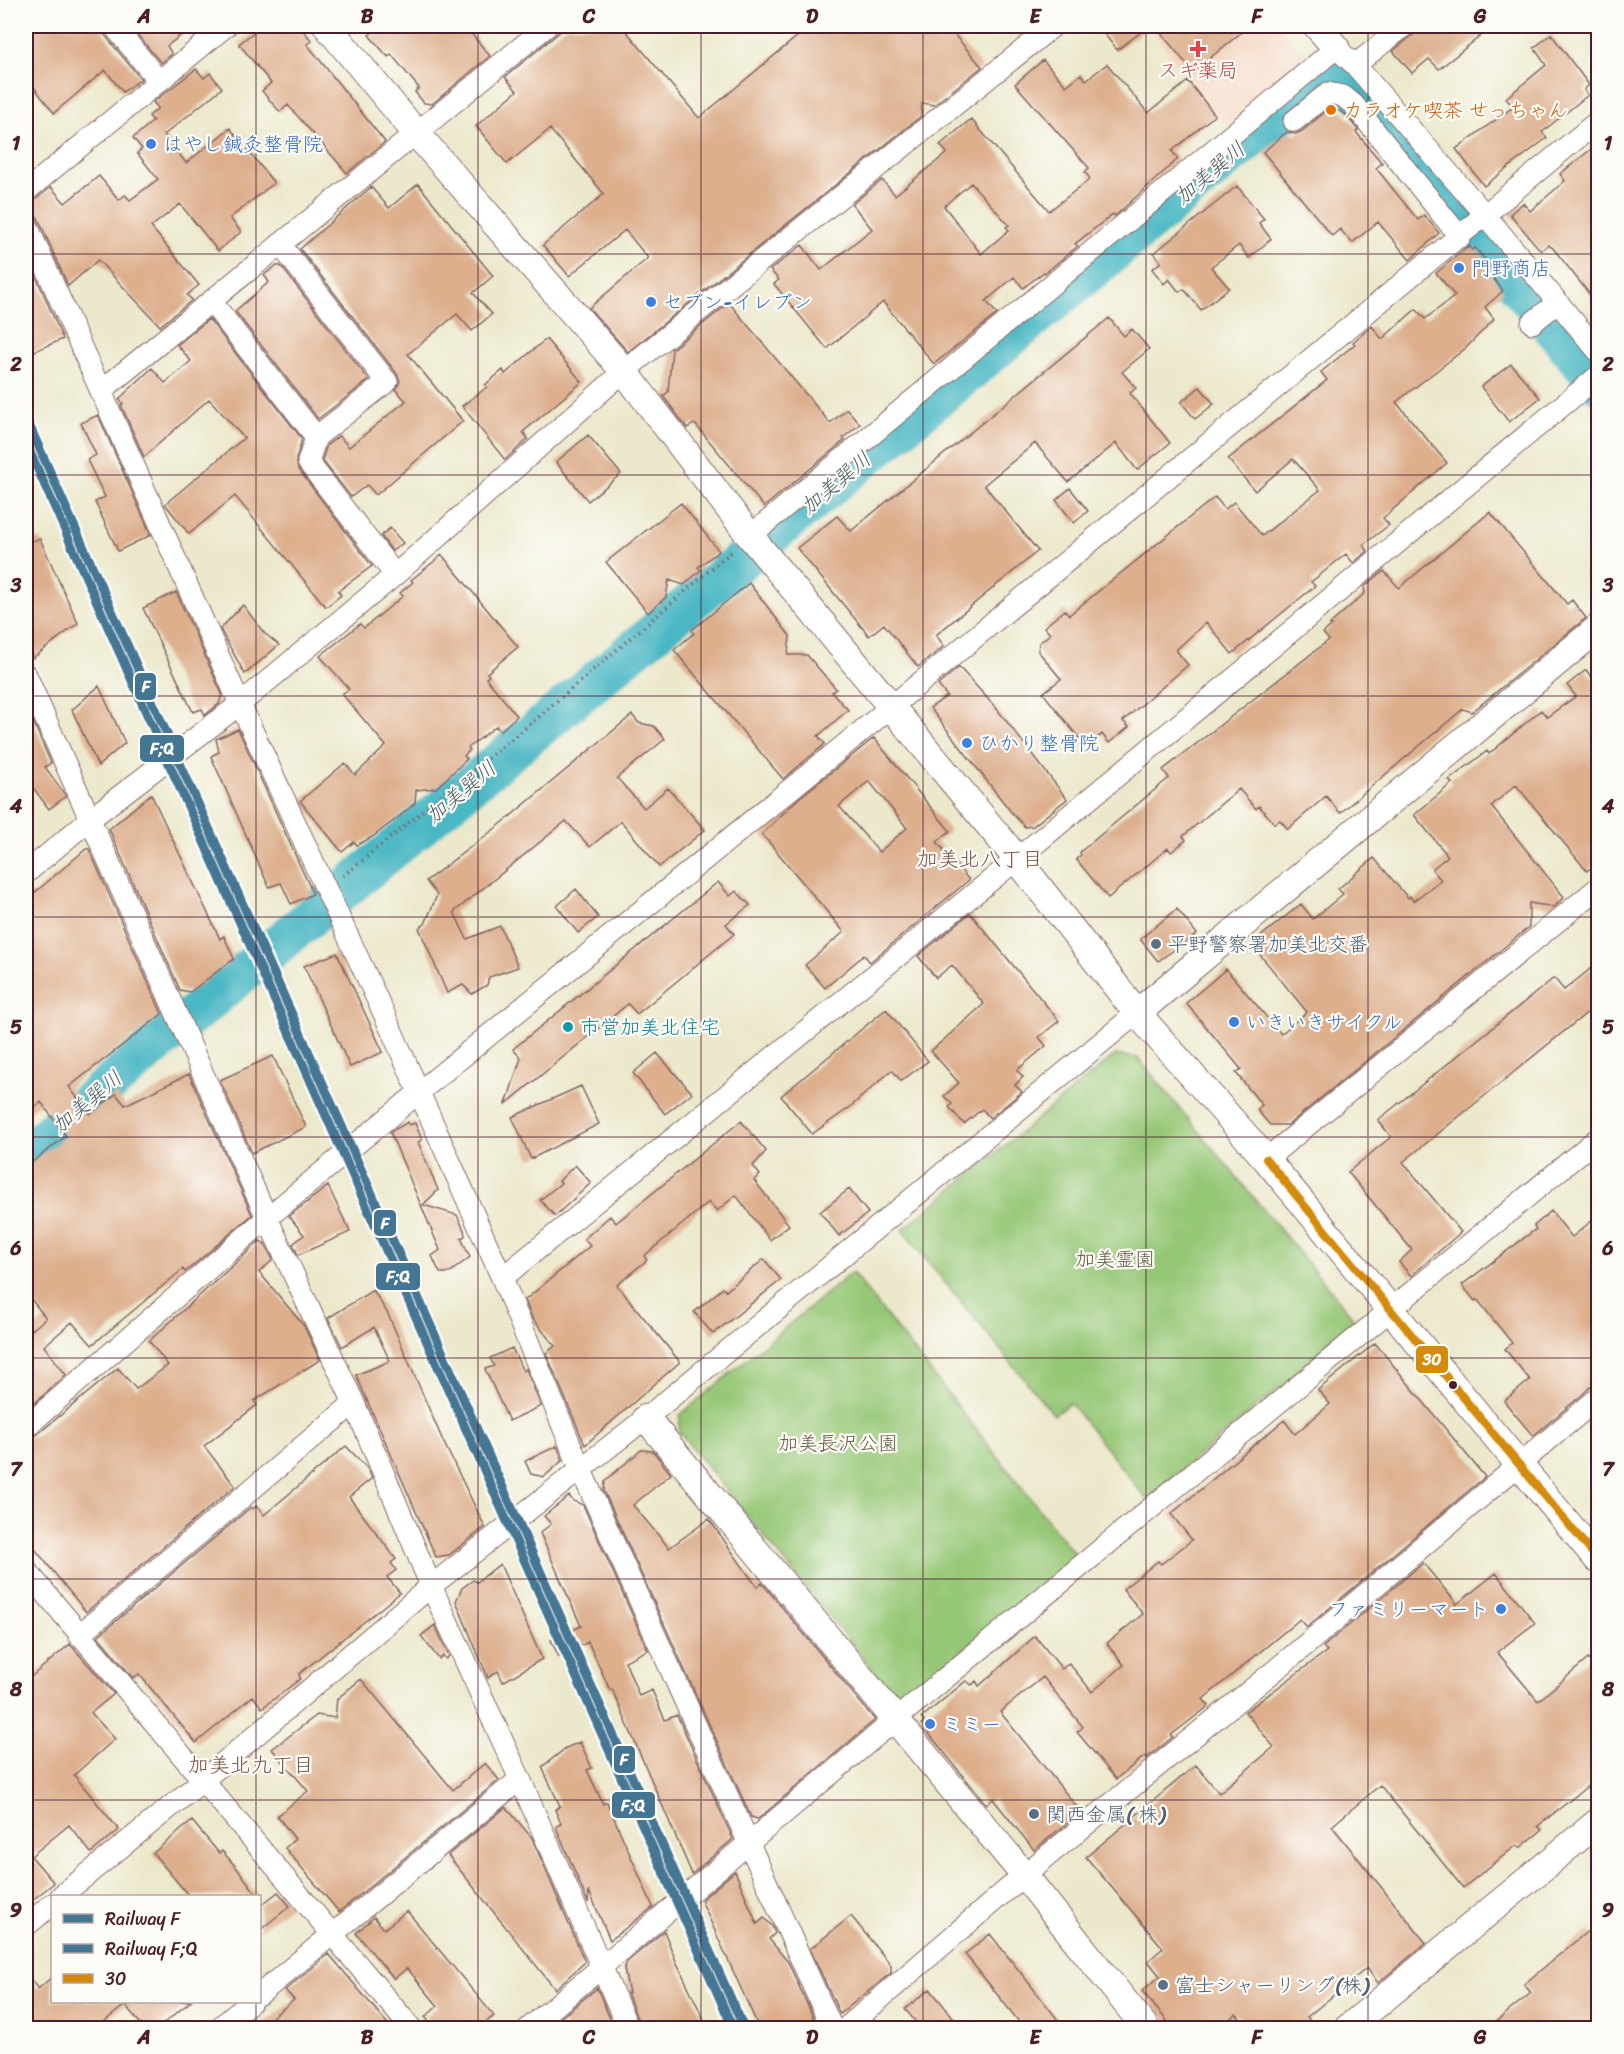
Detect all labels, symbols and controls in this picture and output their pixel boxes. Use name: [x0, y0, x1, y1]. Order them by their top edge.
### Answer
text: A: [136, 0, 151, 34]
text: B: [361, 0, 374, 34]
text: C: [582, 0, 596, 34]
text: D: [806, 0, 819, 34]
text: E: [1029, 0, 1042, 34]
text: F: [1251, 0, 1264, 34]
text: G: [1473, 0, 1487, 34]
marker: スギ薬局: [1191, 42, 1205, 56]
place label: スギ薬局: [1158, 53, 1238, 88]
place label: カラオケ喫茶 せっちゃん: [1343, 93, 1568, 128]
marker: カラオケ喫茶 せっちゃん: [1324, 103, 1338, 117]
text: 1: [12, 126, 21, 161]
text: 1: [1604, 126, 1613, 161]
place label: はやし鍼灸整骨院: [163, 127, 323, 162]
water label: 加美巽川: [1166, 131, 1254, 215]
marker: はやし鍼灸整骨院: [144, 137, 158, 151]
place label: 門野商店: [1471, 251, 1551, 286]
marker: 門野商店: [1452, 261, 1466, 275]
place label: セブン-イレブン: [663, 285, 812, 320]
marker: セブン-イレブン: [644, 295, 658, 309]
text: 2: [9, 347, 22, 382]
text: 2: [1601, 347, 1614, 382]
water label: 加美巽川: [792, 441, 880, 525]
text: 3: [10, 568, 22, 603]
text: 3: [1602, 568, 1614, 603]
line badge: F: [134, 672, 157, 701]
text: F: [141, 672, 152, 701]
place label: ひかり整骨院: [979, 726, 1099, 761]
line badge: F;Q: [139, 734, 185, 763]
text: F;Q: [149, 734, 175, 763]
marker: ひかり整骨院: [960, 736, 974, 750]
water label: 加美巽川: [417, 750, 505, 834]
text: 4: [9, 789, 23, 824]
text: 4: [1601, 789, 1615, 824]
district label: 加美北八丁目: [917, 840, 1043, 878]
place label: 平野警察署加美北交番: [1168, 927, 1368, 962]
marker: 平野警察署加美北交番: [1149, 937, 1163, 951]
place label: いきいきサイクル: [1246, 1005, 1403, 1040]
text: 5: [10, 1010, 22, 1045]
place label: 市営加美北住宅: [580, 1010, 720, 1045]
text: 5: [1602, 1010, 1614, 1045]
marker: いきいきサイクル: [1227, 1015, 1241, 1029]
marker: 市営加美北住宅: [561, 1020, 575, 1034]
water label: 加美巽川: [43, 1060, 131, 1144]
line badge: F: [373, 1209, 397, 1237]
text: F: [380, 1209, 391, 1238]
text: 6: [9, 1231, 22, 1266]
text: 6: [1601, 1231, 1614, 1266]
park label: 加美霊園: [1075, 1242, 1155, 1277]
line badge: F;Q: [375, 1262, 421, 1291]
text: F;Q: [385, 1262, 411, 1291]
line badge: 30: [1415, 1345, 1449, 1374]
text: 30: [1422, 1345, 1441, 1374]
unlabelled marker: [1447, 1379, 1459, 1391]
park label: 加美長沢公園: [778, 1426, 898, 1461]
text: 7: [10, 1452, 23, 1487]
text: 7: [1602, 1452, 1615, 1487]
place label: ファミリーマート: [1329, 1592, 1489, 1627]
marker: ファミリーマート: [1494, 1602, 1508, 1616]
text: 8: [9, 1672, 23, 1707]
text: 8: [1601, 1672, 1615, 1707]
place label: ミミー: [942, 1707, 1002, 1742]
marker: ミミー: [923, 1717, 937, 1731]
line badge: F: [613, 1745, 636, 1774]
text: F: [619, 1745, 630, 1774]
district label: 加美北九丁目: [188, 1746, 314, 1784]
line badge: F;Q: [611, 1791, 656, 1819]
text: F;Q: [620, 1791, 646, 1820]
place label: 関西金属( 株): [1046, 1797, 1166, 1832]
marker: 関西金属( 株): [1027, 1807, 1041, 1821]
text: 9: [10, 1893, 22, 1928]
text: 9: [1602, 1893, 1614, 1928]
legend: [51, 1895, 261, 2003]
text: Railway F: [105, 1903, 181, 1935]
text: Railway F;Q: [105, 1933, 198, 1965]
text: 30: [105, 1963, 126, 1995]
place label: 富士シャーリング(株): [1175, 1968, 1370, 2003]
marker: 富士シャーリング(株): [1156, 1978, 1170, 1992]
text: A: [136, 2020, 151, 2054]
text: B: [361, 2020, 374, 2054]
text: C: [582, 2020, 596, 2054]
text: D: [806, 2020, 819, 2054]
text: E: [1029, 2020, 1042, 2054]
text: F: [1251, 2020, 1264, 2054]
text: G: [1473, 2020, 1487, 2054]

